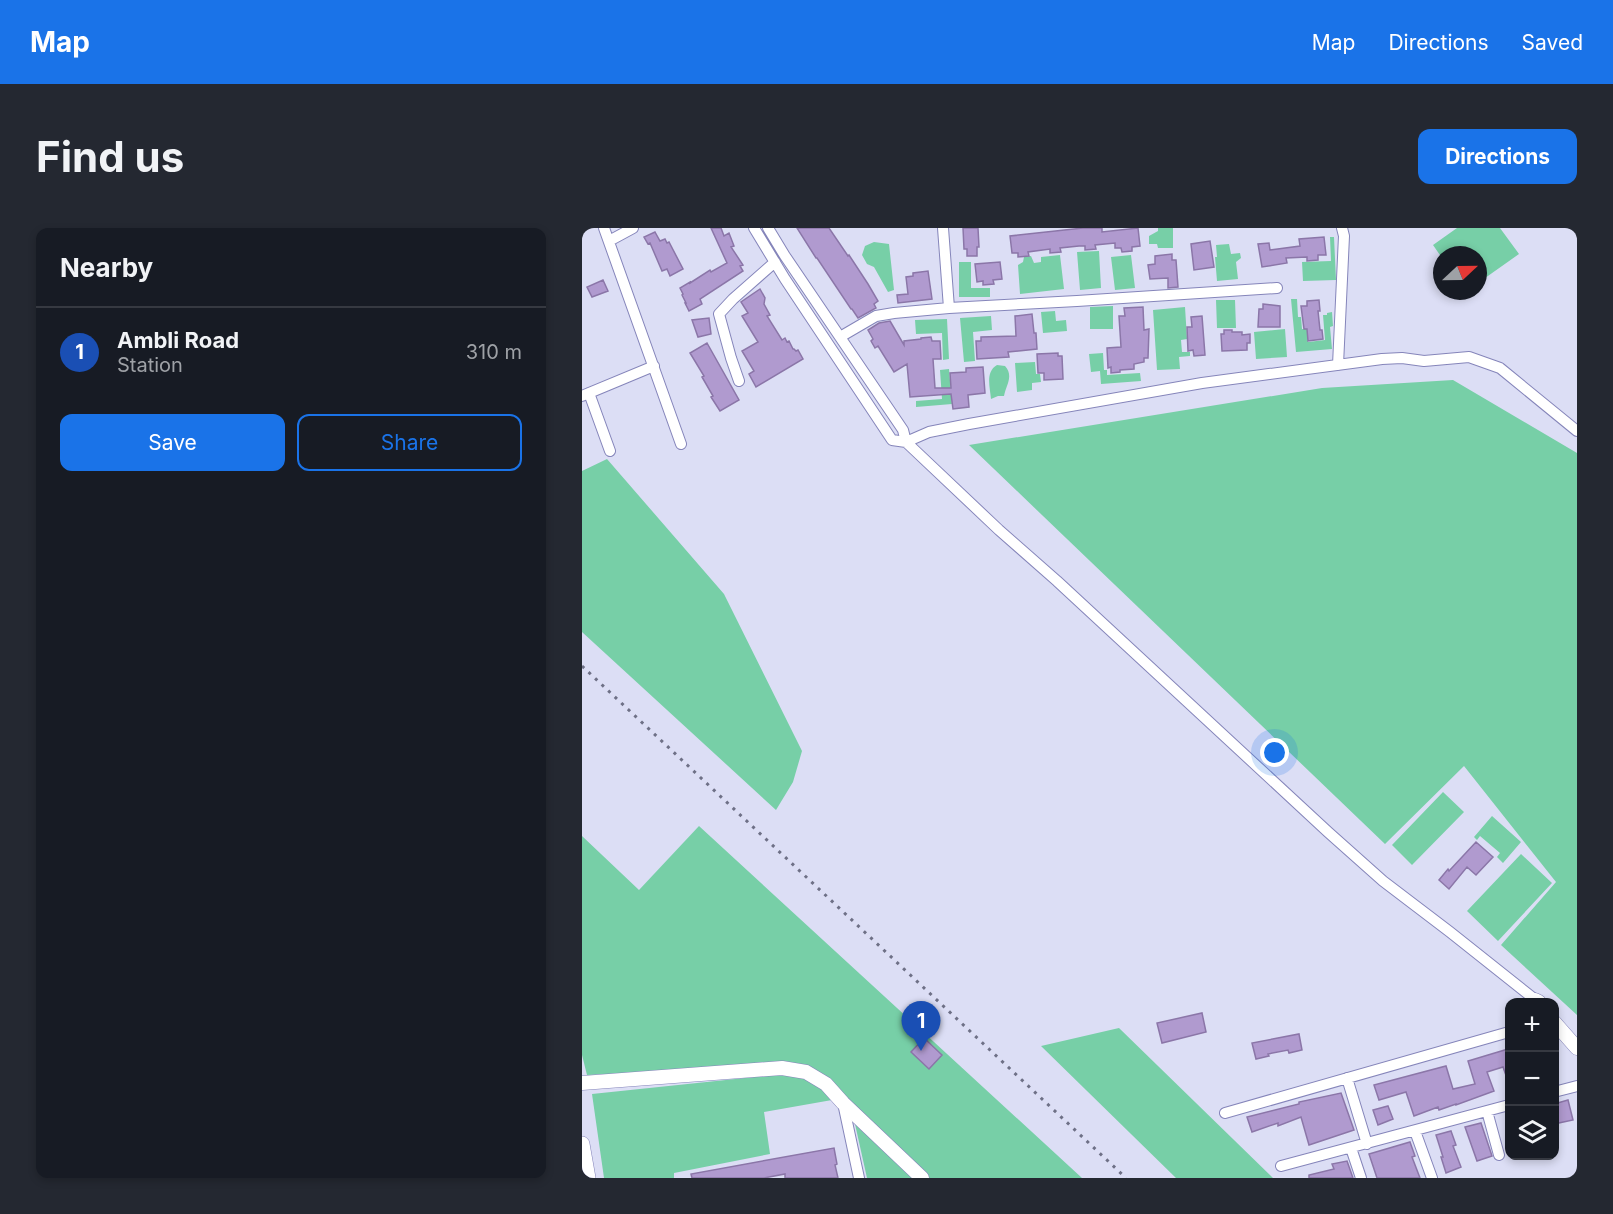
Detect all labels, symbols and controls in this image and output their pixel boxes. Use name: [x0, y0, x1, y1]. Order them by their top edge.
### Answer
text: Map: [30, 25, 90, 59]
text: Map: [1312, 30, 1355, 55]
text: Directions: [1388, 30, 1489, 55]
text: Saved: [1522, 30, 1583, 55]
button: Directions: [1418, 129, 1577, 184]
text: Find us: [36, 131, 184, 182]
north arrow: [1433, 246, 1487, 300]
text: Nearby: [60, 252, 153, 283]
text: Ambli Road: [117, 327, 239, 353]
text: 1: [75, 340, 84, 364]
text: 310 m: [466, 340, 522, 364]
text: Station: [117, 353, 183, 377]
button: Save: [60, 414, 285, 471]
button: Share: [297, 414, 522, 471]
your location: [1260, 738, 1289, 767]
map controls: [1505, 998, 1559, 1160]
button: +: [1505, 998, 1559, 1052]
pin: 1: [902, 1002, 940, 1051]
button: −: [1505, 1052, 1559, 1106]
button: layers: [1505, 1106, 1559, 1160]

